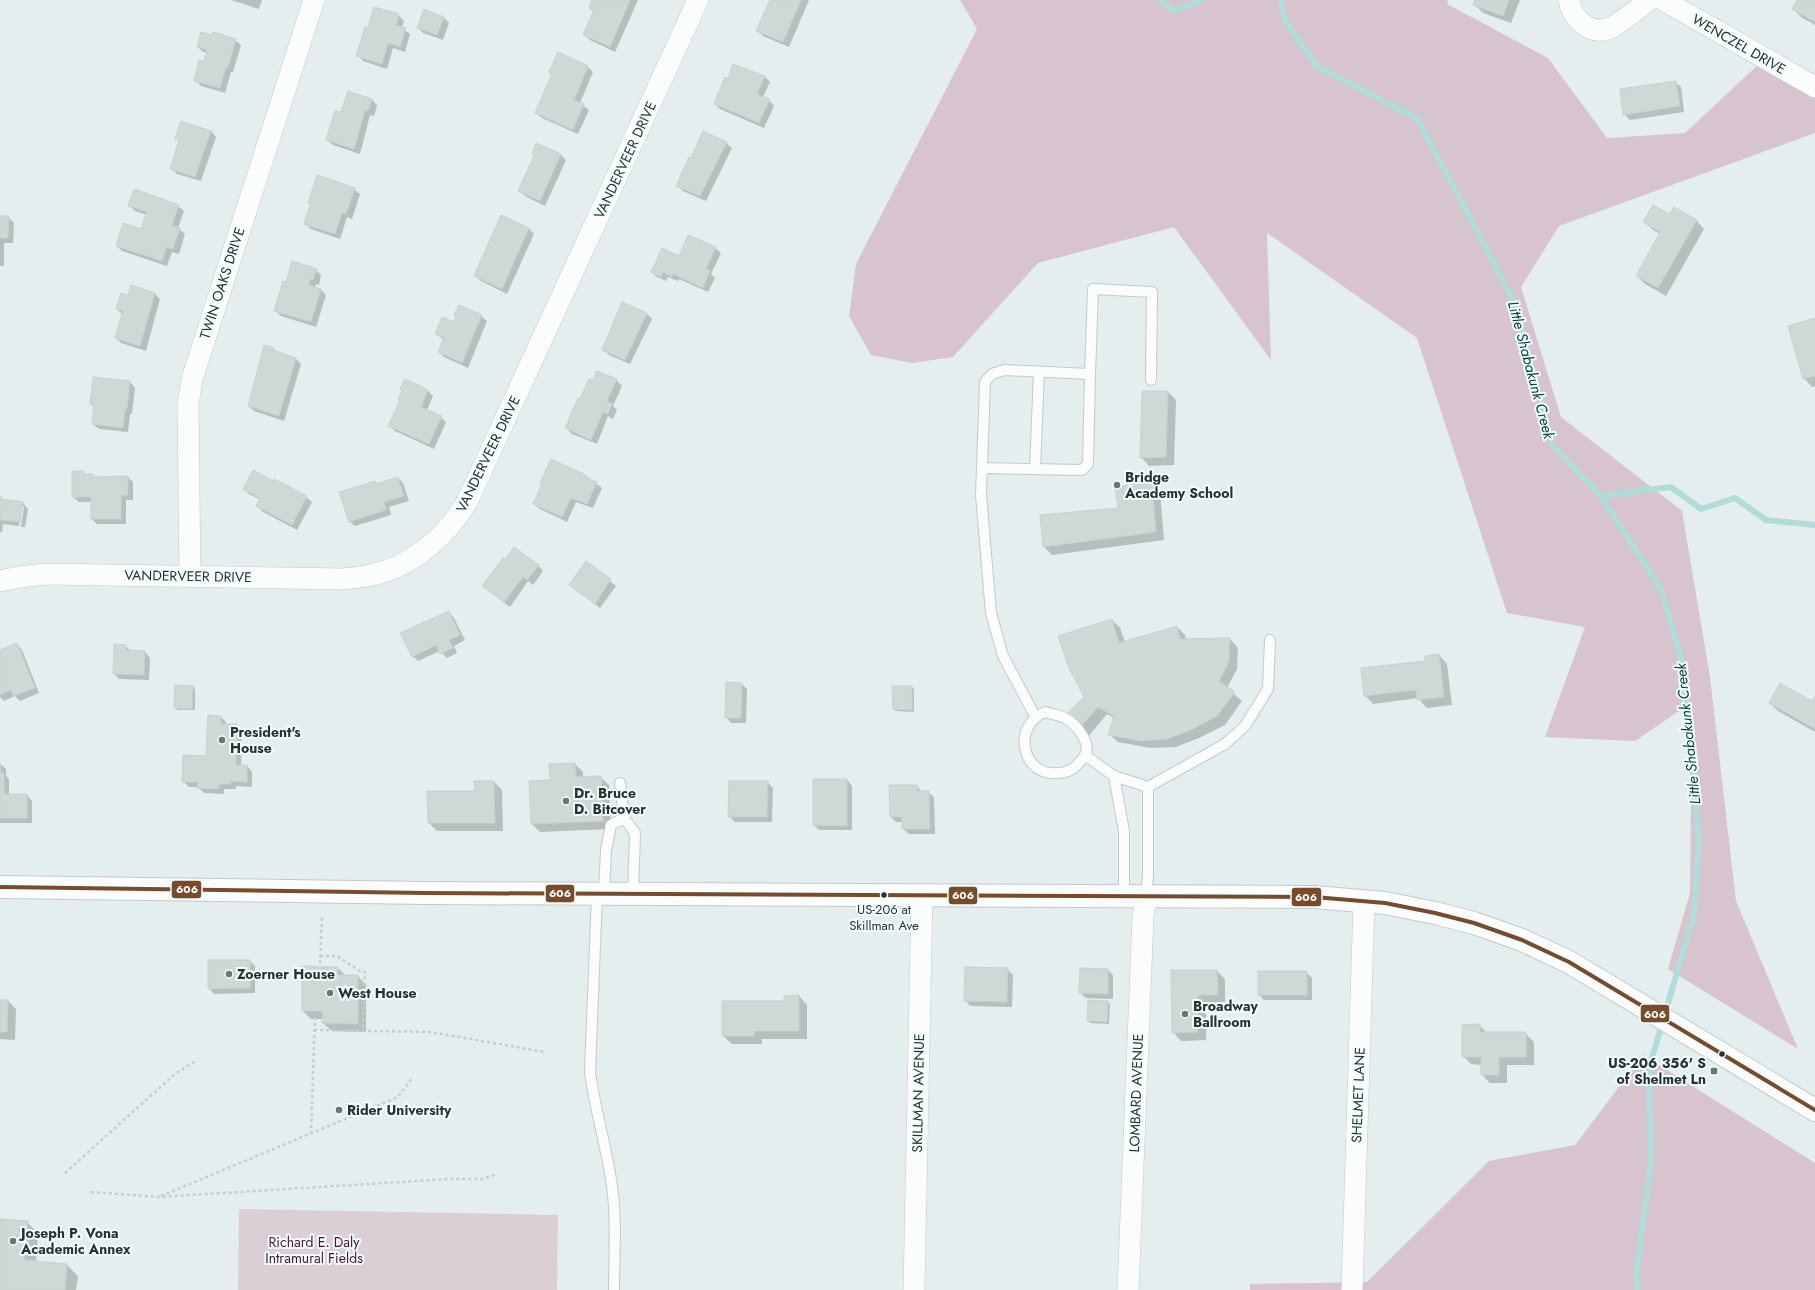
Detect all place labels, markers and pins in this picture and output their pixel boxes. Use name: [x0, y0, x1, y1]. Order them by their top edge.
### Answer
place label: Bridge Academy School: [1124, 467, 1233, 503]
marker: Bridge Academy School: [1112, 480, 1122, 490]
place label: President's House: [230, 722, 301, 758]
marker: President's House: [217, 735, 227, 745]
place label: Dr. Bruce D. Bitcover: [574, 783, 646, 819]
marker: Dr. Bruce D. Bitcover: [561, 796, 571, 806]
marker: US-206 at Skillman Ave: [879, 890, 889, 900]
place label: US-206 at Skillman Ave: [849, 900, 919, 935]
place label: Zoerner House: [237, 964, 335, 984]
marker: Zoerner House: [224, 969, 234, 979]
place label: West House: [338, 983, 417, 1003]
marker: West House: [325, 988, 335, 998]
place label: Broadway Ballroom: [1193, 996, 1258, 1032]
marker: Broadway Ballroom: [1180, 1009, 1190, 1019]
unlabelled marker: [1717, 1049, 1727, 1059]
place label: US-206 356' S of Shelmet Ln: [1608, 1053, 1706, 1089]
marker: US-206 356' S of Shelmet Ln: [1709, 1066, 1719, 1076]
place label: Rider University: [347, 1100, 452, 1120]
marker: Rider University: [334, 1105, 344, 1115]
place label: Joseph P. Vona Academic Annex: [18, 1223, 131, 1259]
marker: Joseph P. Vona Academic Annex: [8, 1236, 18, 1246]

